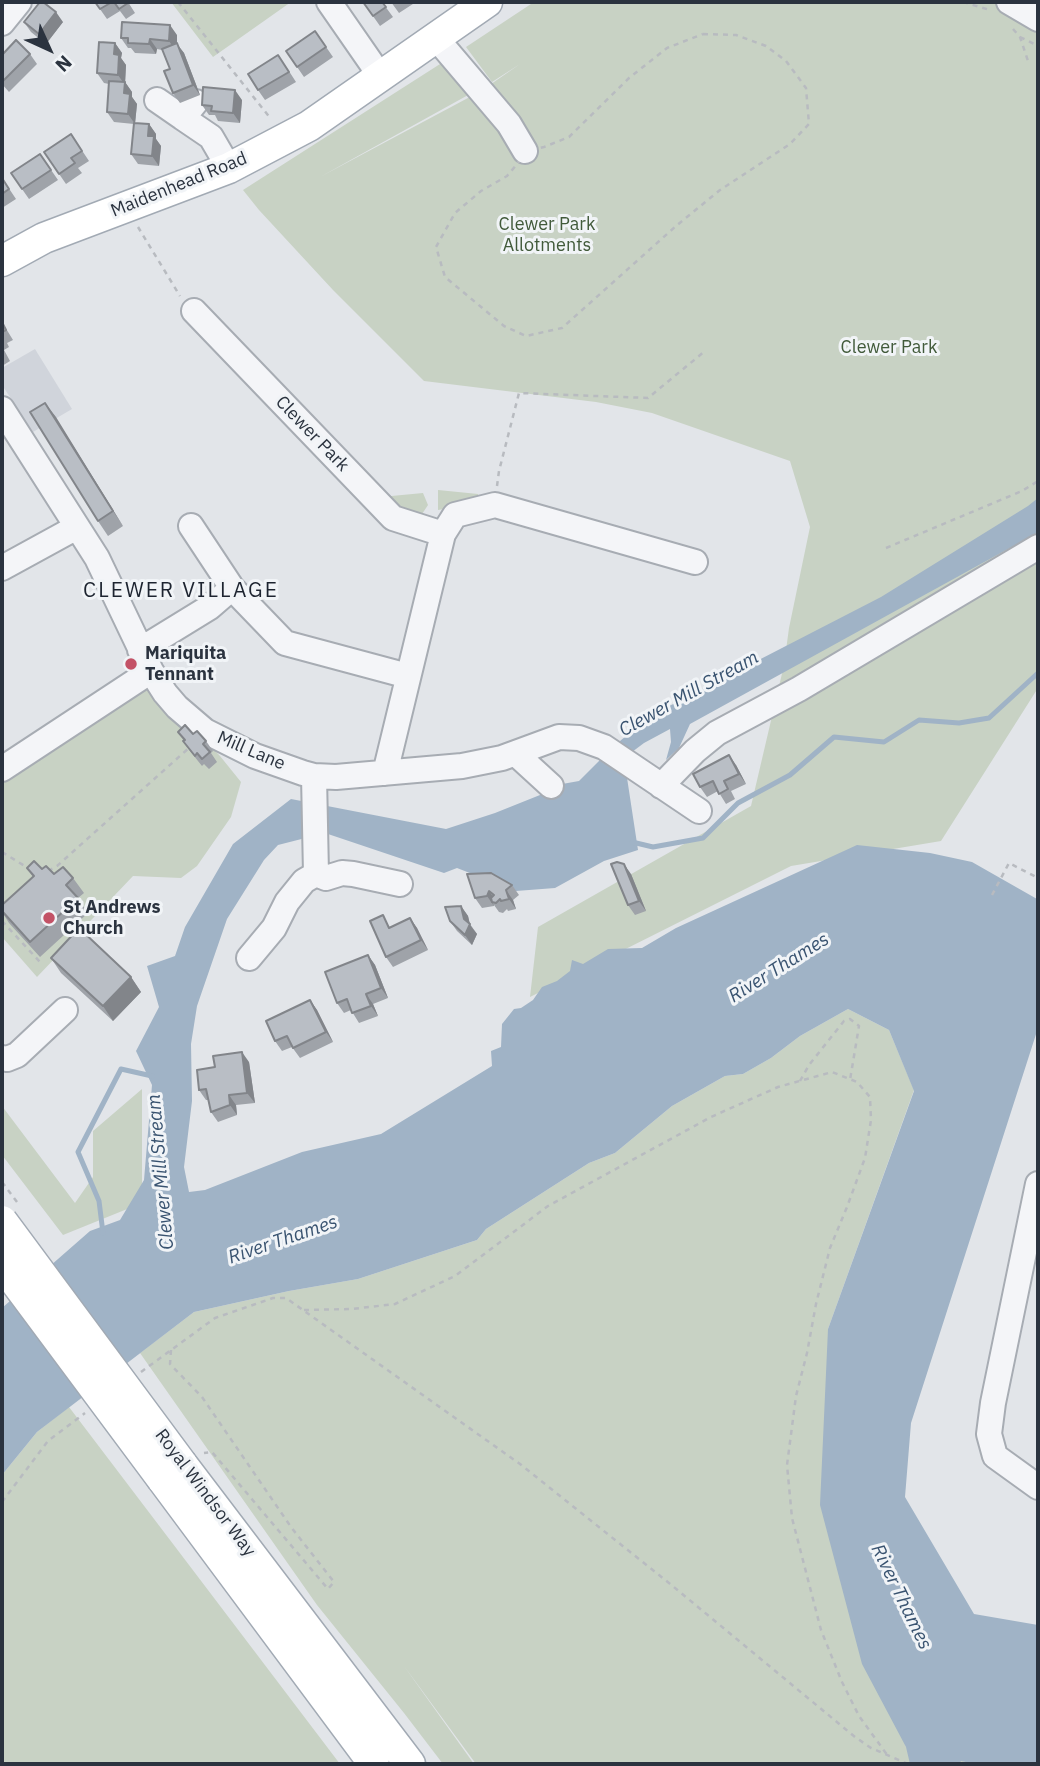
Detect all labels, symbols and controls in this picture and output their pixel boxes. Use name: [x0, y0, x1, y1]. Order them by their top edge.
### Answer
north arrow: [14, 14, 84, 84]
text: N: [51, 50, 77, 77]
street label: Maidenhead Road: [108, 148, 250, 222]
park label: Clewer Park Allotments: [499, 214, 595, 256]
park label: Clewer Park: [841, 337, 937, 359]
street label: Clewer Park: [271, 392, 353, 476]
district label: CLEWER VILLAGE: [85, 578, 277, 604]
place label: Mariquita Tennant: [145, 643, 226, 686]
water label: Clewer Mill Stream: [615, 646, 763, 742]
marker: Mariquita Tennant: [123, 656, 139, 672]
street label: Mill Lane: [214, 727, 288, 775]
place label: St Andrews Church: [63, 897, 161, 940]
marker: St Andrews Church: [41, 910, 57, 926]
water label: River Thames: [725, 928, 833, 1008]
water label: Clewer Mill Stream: [143, 1093, 179, 1251]
water label: River Thames: [225, 1211, 341, 1269]
street label: Royal Windsor Way: [150, 1425, 260, 1561]
water label: River Thames: [866, 1541, 936, 1653]

